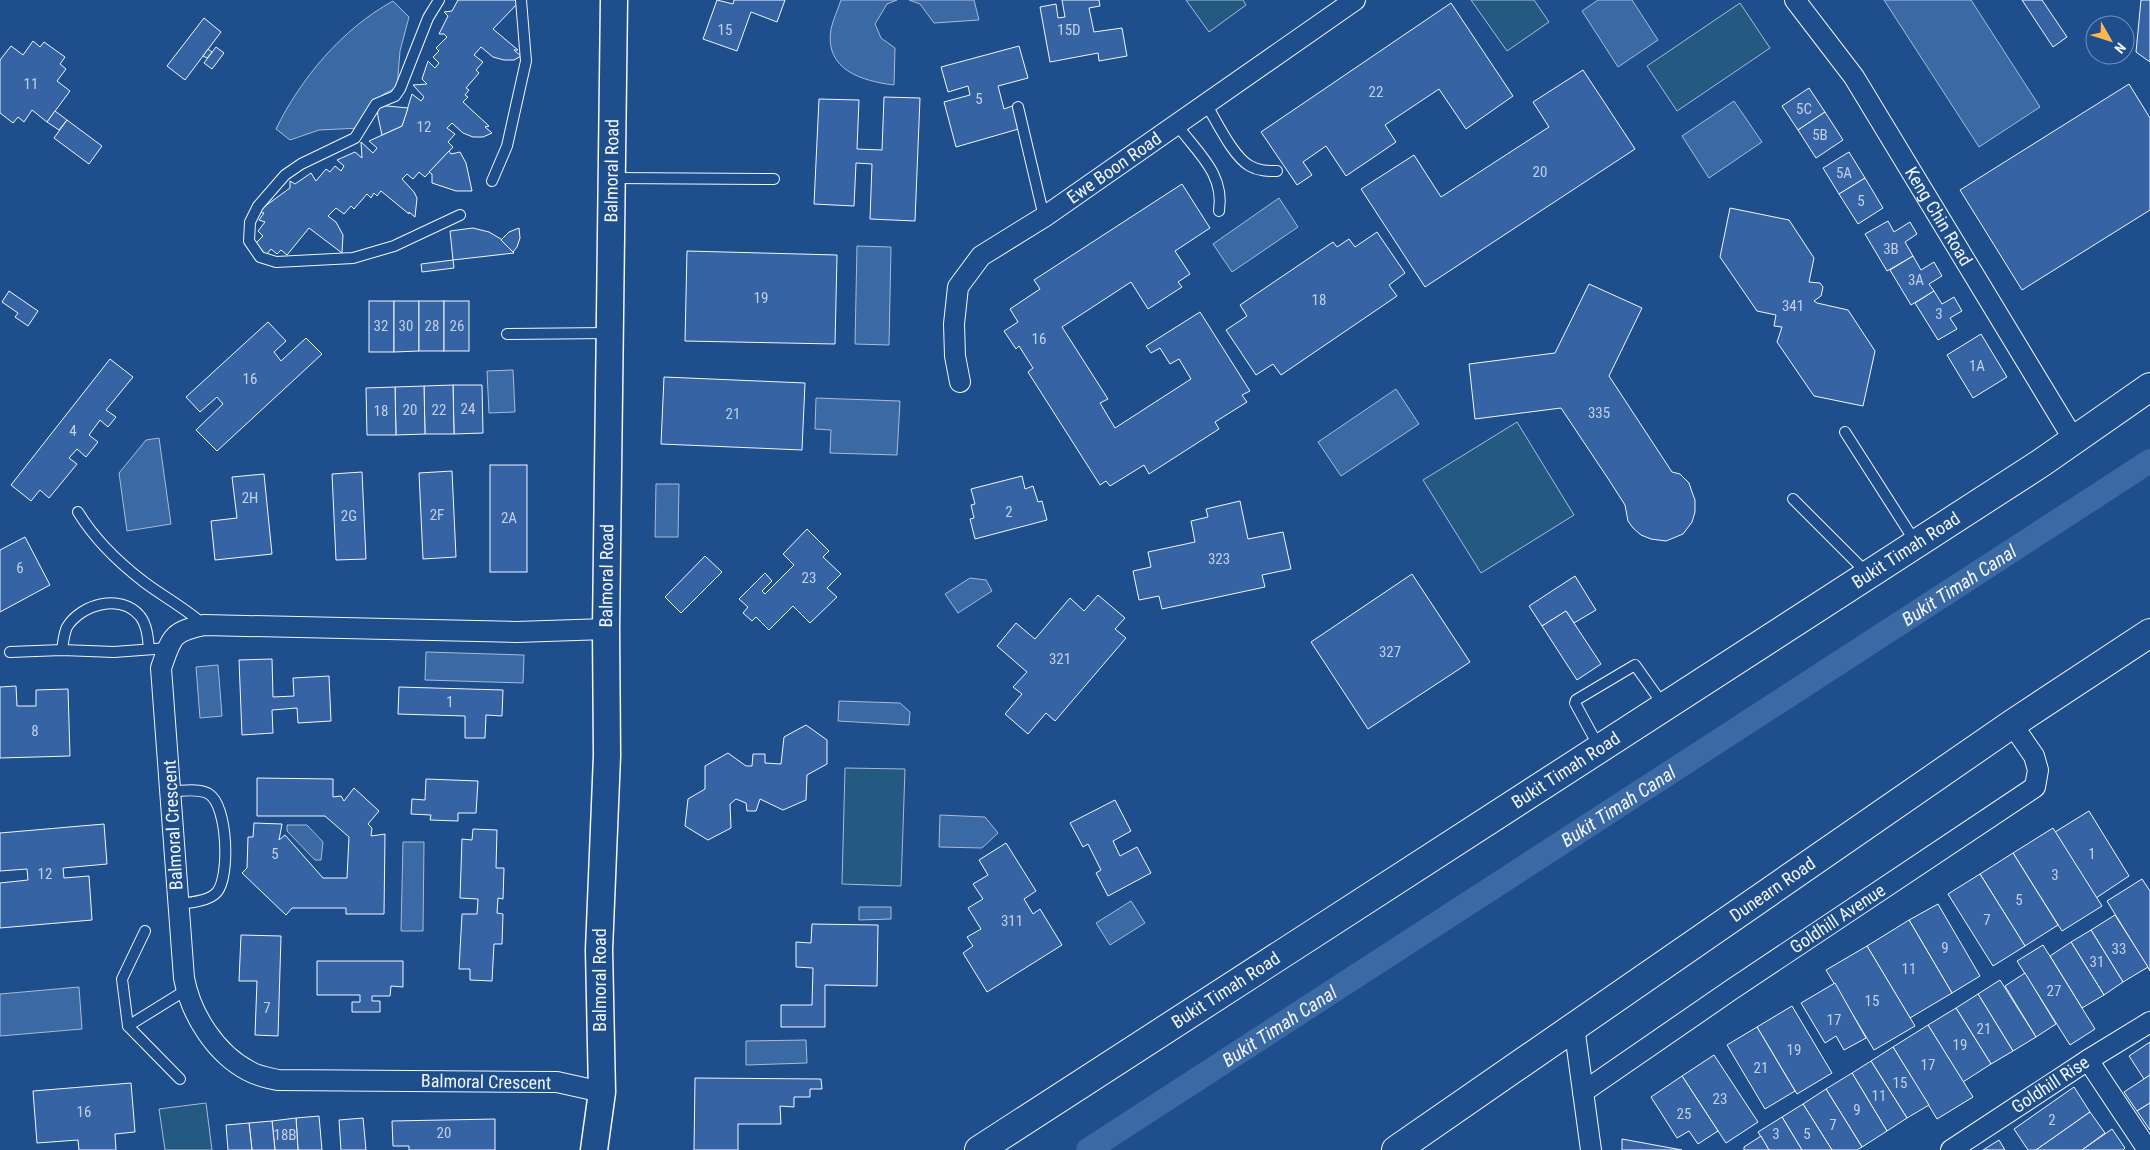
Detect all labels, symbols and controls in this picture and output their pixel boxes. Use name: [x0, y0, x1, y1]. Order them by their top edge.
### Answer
north arrow: [2085, 15, 2135, 65]
house number: 15: [718, 21, 732, 39]
house number: 15D: [1057, 21, 1081, 39]
text: N: [2111, 40, 2129, 57]
house number: 11: [24, 75, 38, 93]
house number: 22: [1369, 83, 1383, 101]
house number: 5: [975, 90, 983, 108]
house number: 5C: [1796, 100, 1812, 118]
house number: 12: [417, 118, 431, 136]
street label: Balmoral Road: [600, 119, 622, 223]
house number: 5B: [1812, 126, 1828, 144]
street label: Ewe Boon Road: [1063, 128, 1165, 208]
house number: 20: [1533, 163, 1547, 181]
street label: Keng Chin Road: [1901, 163, 1977, 269]
house number: 5A: [1836, 164, 1852, 182]
house number: 5: [1857, 192, 1865, 210]
house number: 3B: [1883, 240, 1899, 258]
house number: 3A: [1908, 271, 1924, 289]
house number: 19: [754, 289, 768, 307]
house number: 18: [1312, 291, 1326, 309]
house number: 341: [1782, 297, 1804, 315]
house number: 3: [1935, 305, 1943, 323]
house number: 32: [374, 317, 388, 335]
house number: 30: [399, 317, 413, 335]
house number: 28: [425, 317, 439, 335]
house number: 26: [450, 317, 464, 335]
house number: 16: [1032, 330, 1046, 348]
house number: 1A: [1969, 357, 1985, 375]
house number: 16: [243, 370, 257, 388]
house number: 24: [461, 400, 475, 418]
house number: 20: [403, 401, 417, 419]
house number: 22: [432, 401, 446, 419]
house number: 18: [374, 402, 388, 420]
house number: 335: [1588, 404, 1610, 422]
house number: 21: [726, 405, 740, 423]
house number: 4: [69, 422, 77, 440]
house number: 2H: [242, 489, 258, 507]
house number: 2: [1005, 503, 1013, 521]
house number: 2F: [430, 506, 444, 524]
house number: 2G: [341, 507, 357, 525]
street label: Bukit Timah Road: [1848, 507, 1964, 593]
house number: 2A: [501, 509, 517, 527]
street label: Balmoral Road: [595, 524, 617, 628]
water label: Bukit Timah Canal: [1897, 539, 2021, 631]
house number: 323: [1208, 550, 1230, 568]
house number: 6: [16, 559, 24, 577]
house number: 23: [802, 569, 816, 587]
house number: 327: [1379, 643, 1401, 661]
house number: 321: [1049, 650, 1071, 668]
house number: 1: [446, 693, 454, 711]
house number: 8: [31, 722, 39, 740]
street label: Bukit Timah Road: [1508, 727, 1624, 813]
street label: Balmoral Crescent: [159, 759, 186, 891]
water label: Bukit Timah Canal: [1557, 760, 1681, 852]
house number: 5: [271, 845, 279, 863]
house number: 1: [2088, 845, 2096, 863]
street label: Dunearn Road: [1726, 852, 1819, 926]
house number: 12: [38, 865, 52, 883]
house number: 3: [2051, 866, 2059, 884]
street label: Goldhill Avenue: [1786, 879, 1889, 958]
house number: 5: [2015, 891, 2023, 909]
house number: 7: [1983, 911, 1991, 929]
house number: 311: [1001, 912, 1023, 930]
street label: Balmoral Road: [589, 928, 610, 1032]
house number: 9: [1941, 939, 1949, 957]
house number: 33: [2112, 940, 2126, 958]
street label: Bukit Timah Road: [1168, 947, 1284, 1033]
house number: 31: [2090, 953, 2104, 971]
house number: 11: [1902, 960, 1916, 978]
water label: Bukit Timah Canal: [1218, 980, 1342, 1072]
house number: 27: [2047, 982, 2061, 1000]
house number: 15: [1865, 992, 1879, 1010]
house number: 7: [263, 999, 271, 1017]
house number: 17: [1827, 1011, 1841, 1029]
house number: 21: [1977, 1020, 1991, 1038]
house number: 19: [1953, 1036, 1967, 1054]
house number: 19: [1787, 1041, 1801, 1059]
street label: Goldhill Rise: [2007, 1051, 2093, 1117]
house number: 17: [1921, 1056, 1935, 1074]
house number: 21: [1754, 1059, 1768, 1077]
street label: Balmoral Crescent: [421, 1070, 551, 1093]
house number: 15: [1893, 1074, 1907, 1092]
house number: 11: [1872, 1087, 1886, 1105]
house number: 23: [1713, 1090, 1727, 1108]
house number: 9: [1853, 1101, 1861, 1119]
house number: 16: [77, 1103, 91, 1121]
house number: 25: [1677, 1105, 1691, 1123]
house number: 2: [2048, 1111, 2056, 1129]
house number: 7: [1829, 1116, 1837, 1134]
house number: 20: [437, 1124, 451, 1142]
house number: 3: [1772, 1125, 1780, 1143]
house number: 5: [1803, 1125, 1811, 1143]
house number: 18B: [274, 1126, 297, 1144]

